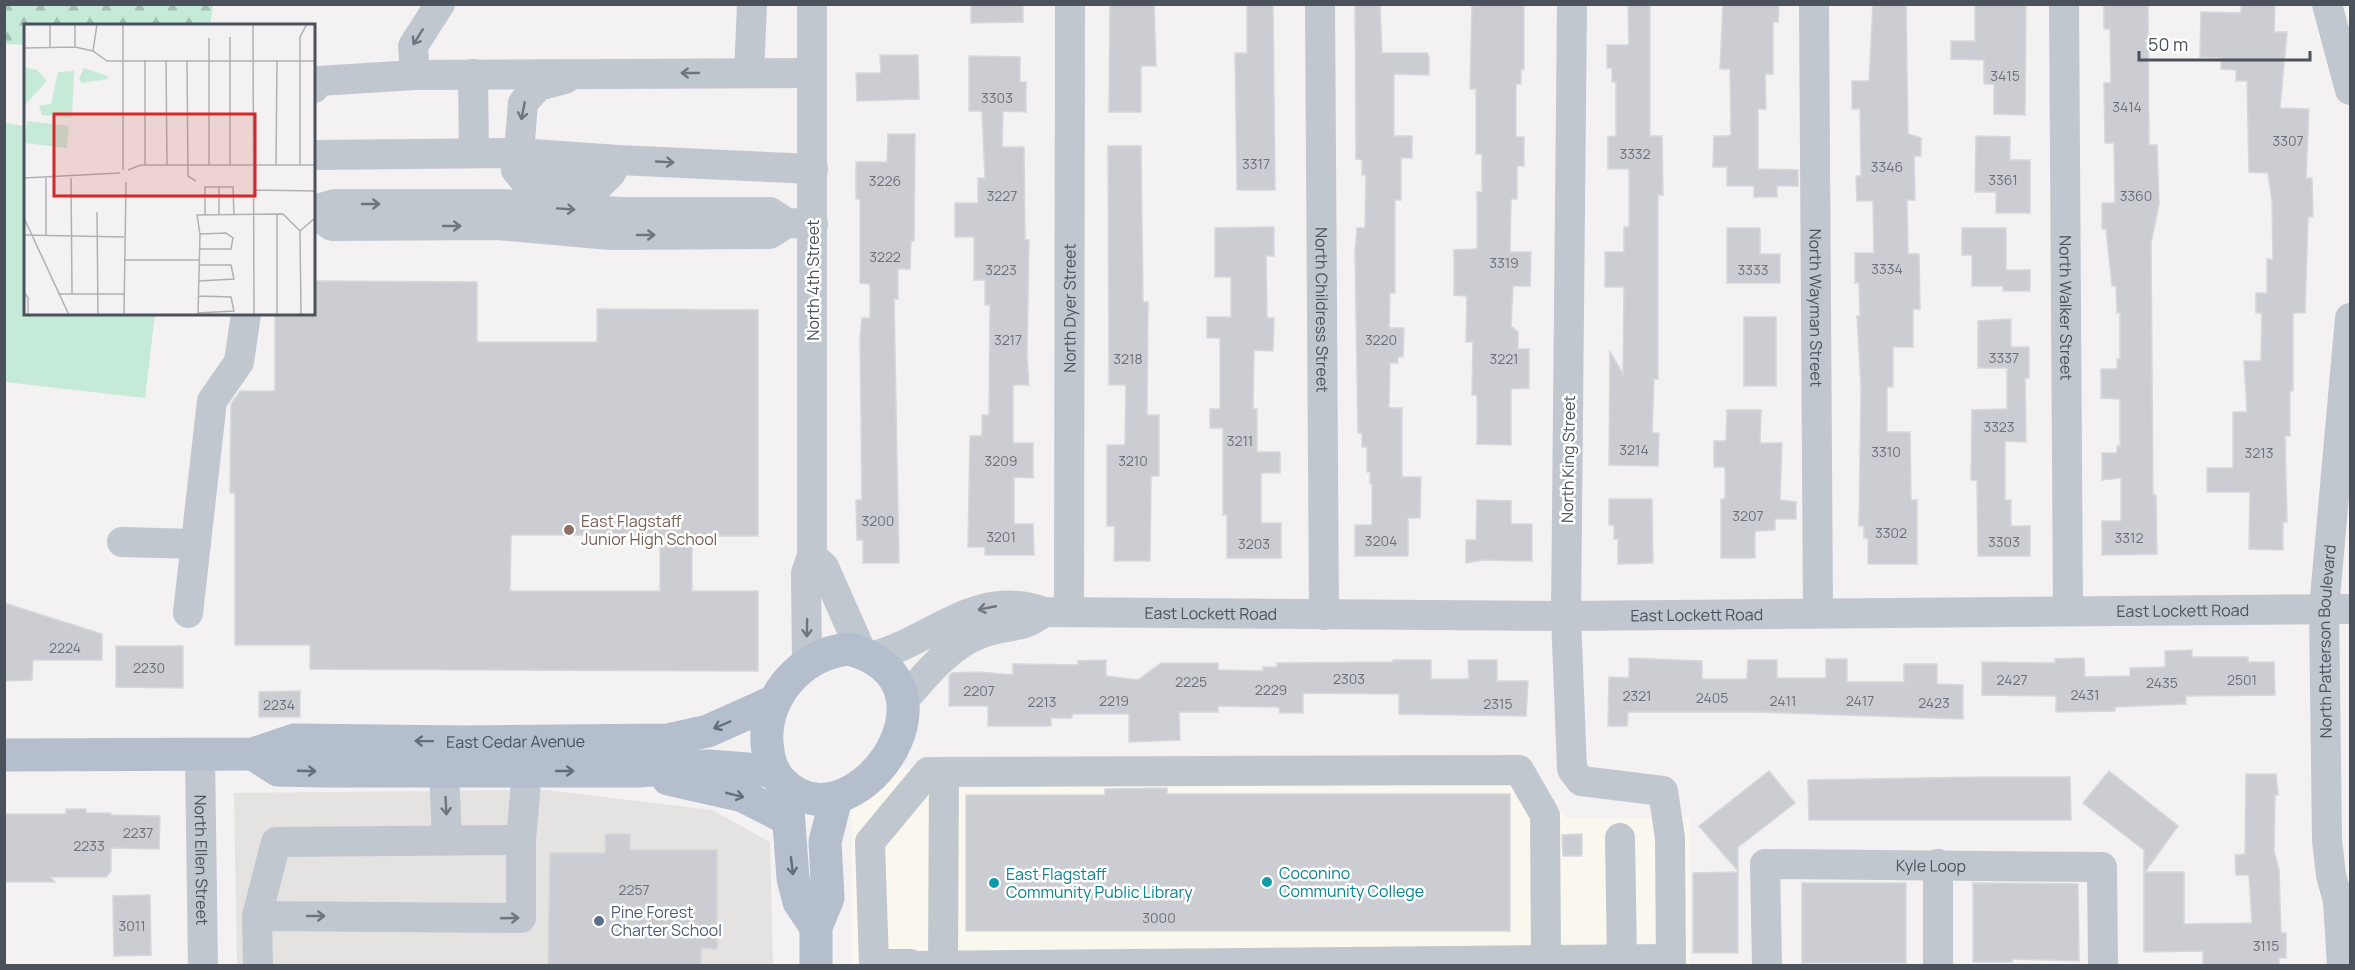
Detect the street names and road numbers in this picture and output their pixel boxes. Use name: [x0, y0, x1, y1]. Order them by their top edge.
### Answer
street label: North 4th Street: [802, 220, 824, 340]
street label: North Childress Street: [1310, 227, 1334, 393]
street label: North Wayman Street: [1804, 229, 1828, 387]
street label: North Walker Street: [2055, 235, 2077, 381]
street label: North Dyer Street: [1058, 243, 1081, 373]
street label: North King Street: [1556, 395, 1580, 523]
street label: North Patterson Boulevard: [2313, 544, 2341, 738]
street label: East Lockett Road: [2116, 599, 2249, 622]
street label: East Lockett Road: [1144, 602, 1277, 625]
street label: East Lockett Road: [1630, 603, 1763, 626]
street label: East Cedar Avenue: [446, 730, 585, 753]
street label: North Ellen Street: [190, 794, 213, 926]
street label: Kyle Loop: [1896, 854, 1966, 877]

